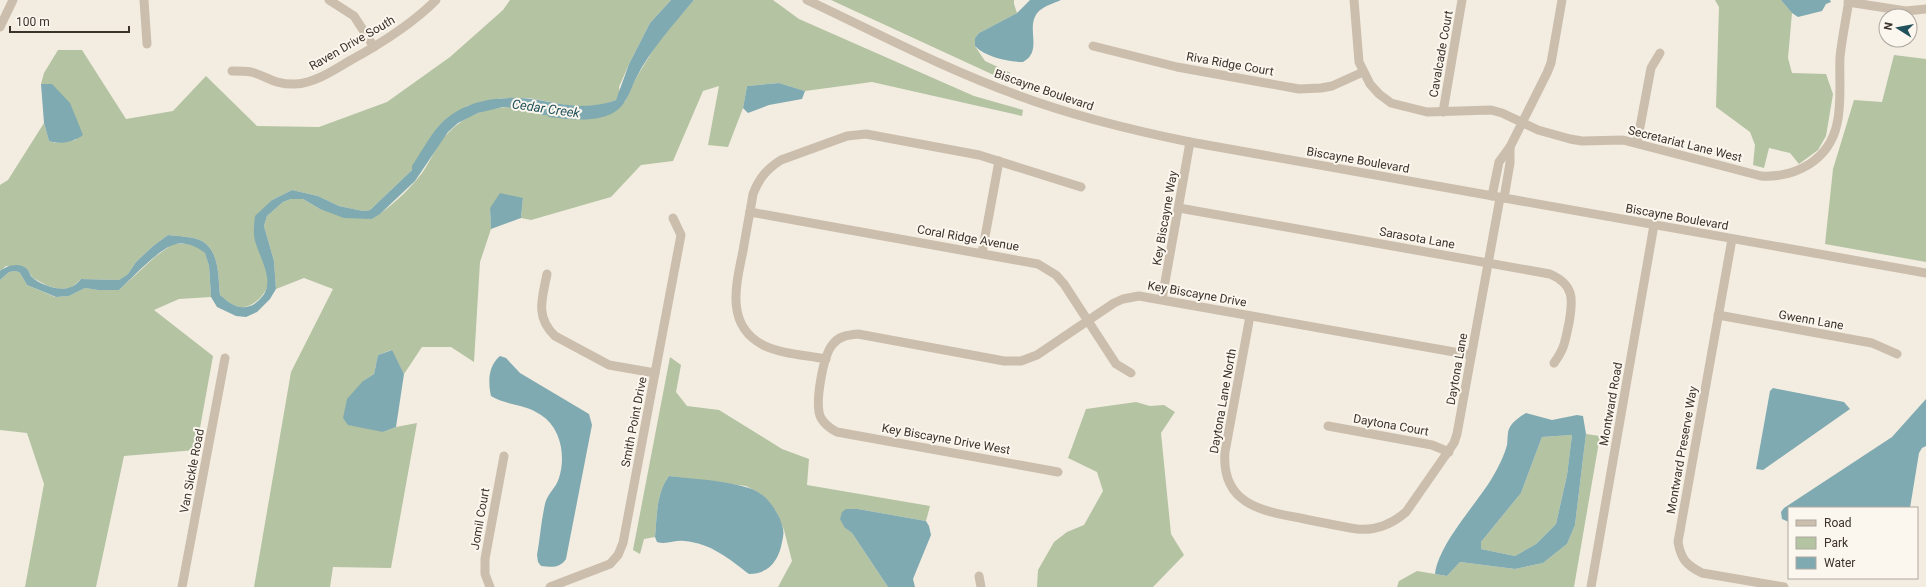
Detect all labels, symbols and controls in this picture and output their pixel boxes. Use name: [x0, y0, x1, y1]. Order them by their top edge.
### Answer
scale bar: [10, 8, 129, 34]
north arrow: [1878, 8, 1918, 48]
street label: Cavalcade Court: [1426, 9, 1456, 98]
street label: Raven Drive South: [307, 13, 397, 73]
text: 100 m: [16, 15, 50, 29]
text: N: [1882, 21, 1896, 31]
street label: Riva Ridge Court: [1185, 49, 1275, 79]
street label: Biscayne Boulevard: [993, 66, 1095, 114]
water label: Cedar Creek: [511, 96, 581, 121]
street label: Secretariat Lane West: [1627, 123, 1743, 165]
street label: Biscayne Boulevard: [1306, 144, 1410, 176]
street label: Key Biscayne Way: [1150, 169, 1180, 266]
street label: Biscayne Boulevard: [1625, 201, 1729, 233]
street label: Coral Ridge Avenue: [916, 222, 1020, 254]
street label: Sarasota Lane: [1378, 224, 1456, 252]
street label: Key Biscayne Drive: [1146, 278, 1248, 310]
street label: Gwenn Lane: [1777, 307, 1845, 333]
street label: Daytona Lane: [1444, 332, 1470, 406]
street label: Daytona Lane North: [1207, 348, 1239, 454]
street label: Montward Road: [1597, 361, 1625, 447]
street label: Smith Point Drive: [618, 376, 650, 468]
street label: Montward Preserve Way: [1664, 385, 1700, 515]
street label: Daytona Court: [1352, 411, 1430, 439]
street label: Key Biscayne Drive West: [881, 421, 1011, 457]
street label: Van Sickle Road: [177, 428, 207, 514]
street label: Jomil Court: [468, 487, 492, 551]
legend: [1788, 507, 1918, 579]
text: Road: [1824, 516, 1852, 530]
text: Park: [1824, 536, 1849, 550]
text: Water: [1824, 556, 1855, 570]

